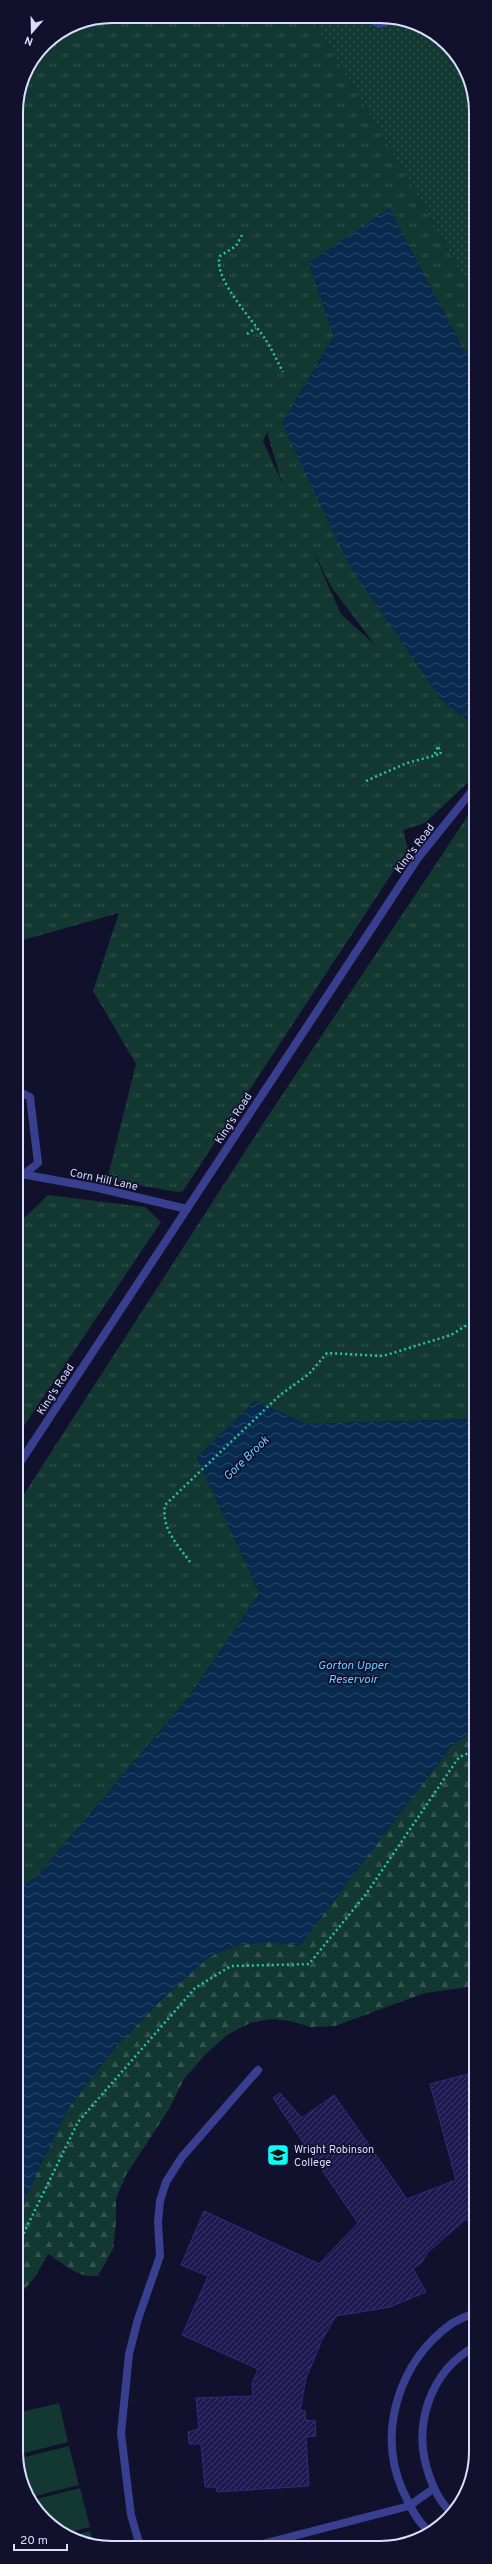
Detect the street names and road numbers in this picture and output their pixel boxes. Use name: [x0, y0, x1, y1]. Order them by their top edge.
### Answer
street label: King's Road: [392, 821, 438, 876]
street label: King's Road: [212, 1090, 256, 1147]
street label: Corn Hill Lane: [68, 1166, 139, 1194]
street label: King's Road: [34, 1361, 78, 1418]

